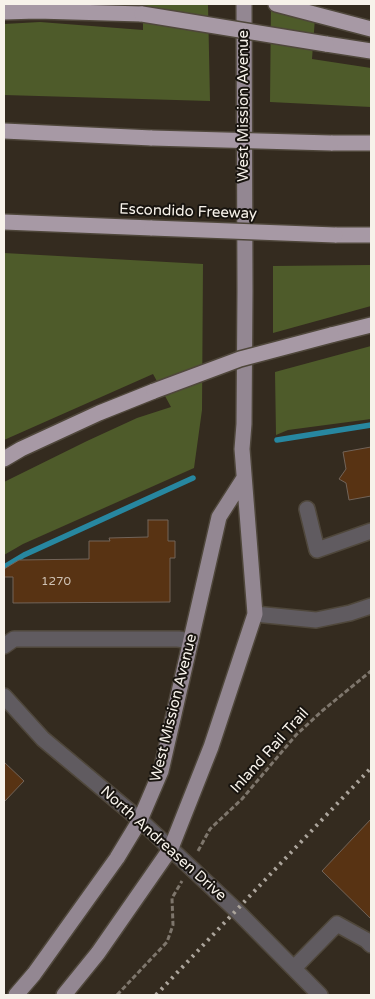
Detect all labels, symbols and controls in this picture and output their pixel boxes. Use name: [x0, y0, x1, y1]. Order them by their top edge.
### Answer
street label: West Mission Avenue: [235, 30, 253, 182]
street label: Escondido Freeway: [119, 201, 257, 223]
house number: 1270: [41, 575, 71, 589]
street label: West Mission Avenue: [147, 632, 201, 784]
street label: Inland Rail Trail: [227, 705, 313, 797]
street label: North Andreasen Drive: [96, 783, 230, 905]

